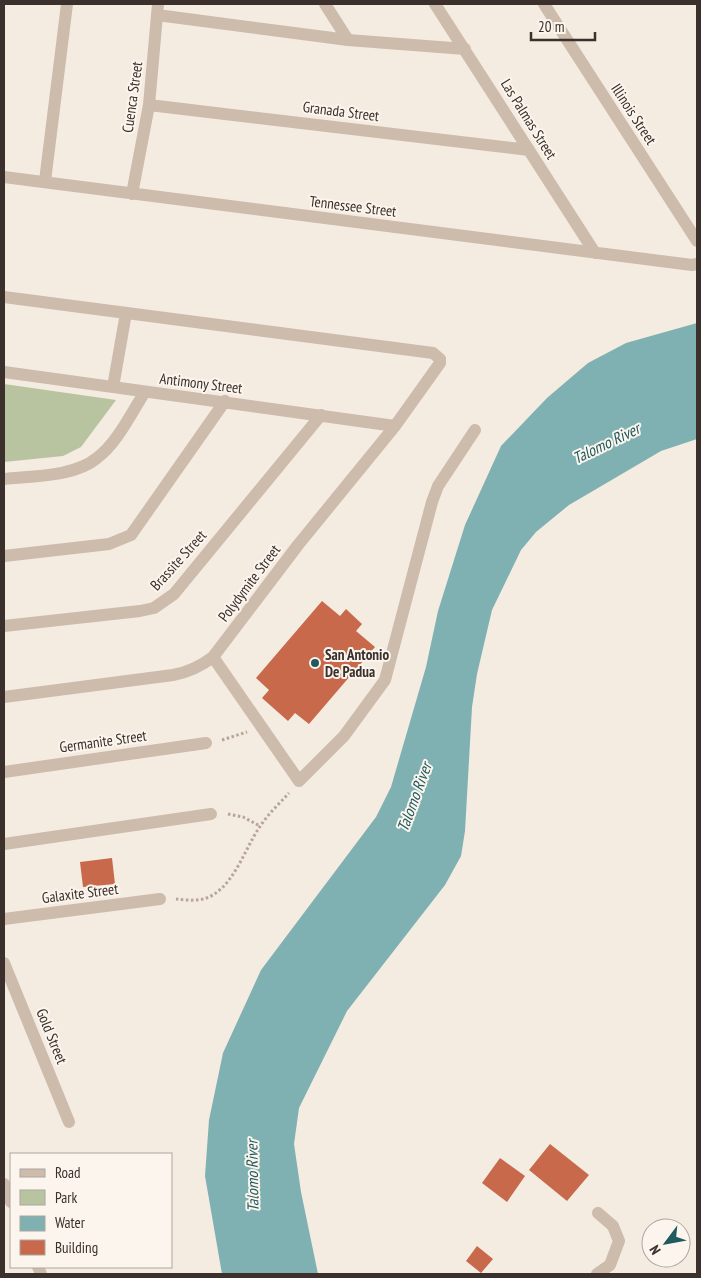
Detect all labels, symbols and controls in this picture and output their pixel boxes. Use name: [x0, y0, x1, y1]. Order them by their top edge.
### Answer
scale bar: [531, 10, 595, 42]
text: 20 m: [538, 17, 564, 36]
street label: Cuenca Street: [118, 60, 146, 134]
street label: Las Palmas Street: [497, 75, 561, 163]
street label: Illinois Street: [607, 80, 661, 148]
street label: Granada Street: [302, 97, 380, 125]
street label: Tennessee Street: [308, 191, 398, 221]
street label: Antimony Street: [158, 368, 244, 398]
water label: Talomo River: [569, 417, 645, 468]
street label: Brassite Street: [146, 526, 210, 594]
street label: Polydymite Street: [214, 541, 284, 625]
place label: San Antonio De Padua: [325, 645, 389, 681]
marker: San Antonio De Padua: [309, 657, 321, 669]
street label: Germanite Street: [58, 725, 148, 757]
water label: Talomo River: [392, 757, 437, 834]
street label: Galaxite Street: [41, 879, 119, 907]
street label: Gold Street: [32, 1006, 72, 1066]
water label: Talomo River: [241, 1137, 263, 1212]
legend: [10, 1153, 172, 1268]
text: Road: [55, 1163, 81, 1182]
text: Park: [55, 1188, 77, 1207]
text: Water: [55, 1213, 86, 1232]
north arrow: [641, 1218, 691, 1268]
text: Building: [55, 1238, 98, 1257]
text: N: [645, 1242, 665, 1258]

